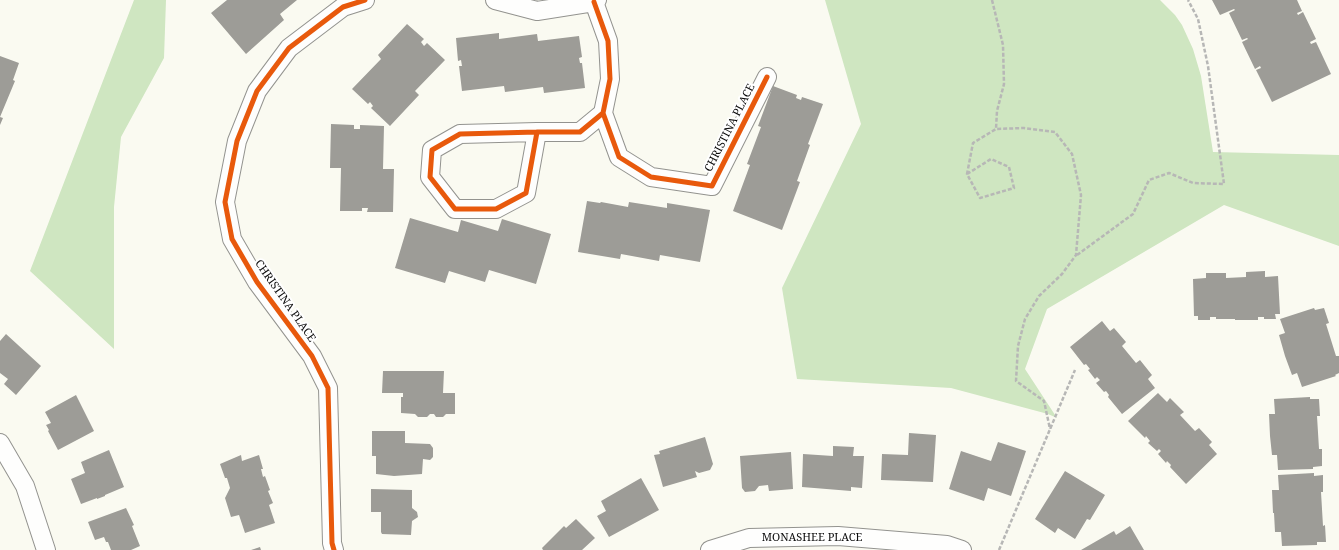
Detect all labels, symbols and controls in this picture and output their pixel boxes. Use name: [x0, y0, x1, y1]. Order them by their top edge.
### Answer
street label: CHRISTINA PLACE: [702, 82, 758, 174]
street label: CHRISTINA PLACE: [252, 258, 318, 344]
street label: MONASHEE PLACE: [762, 531, 862, 545]

